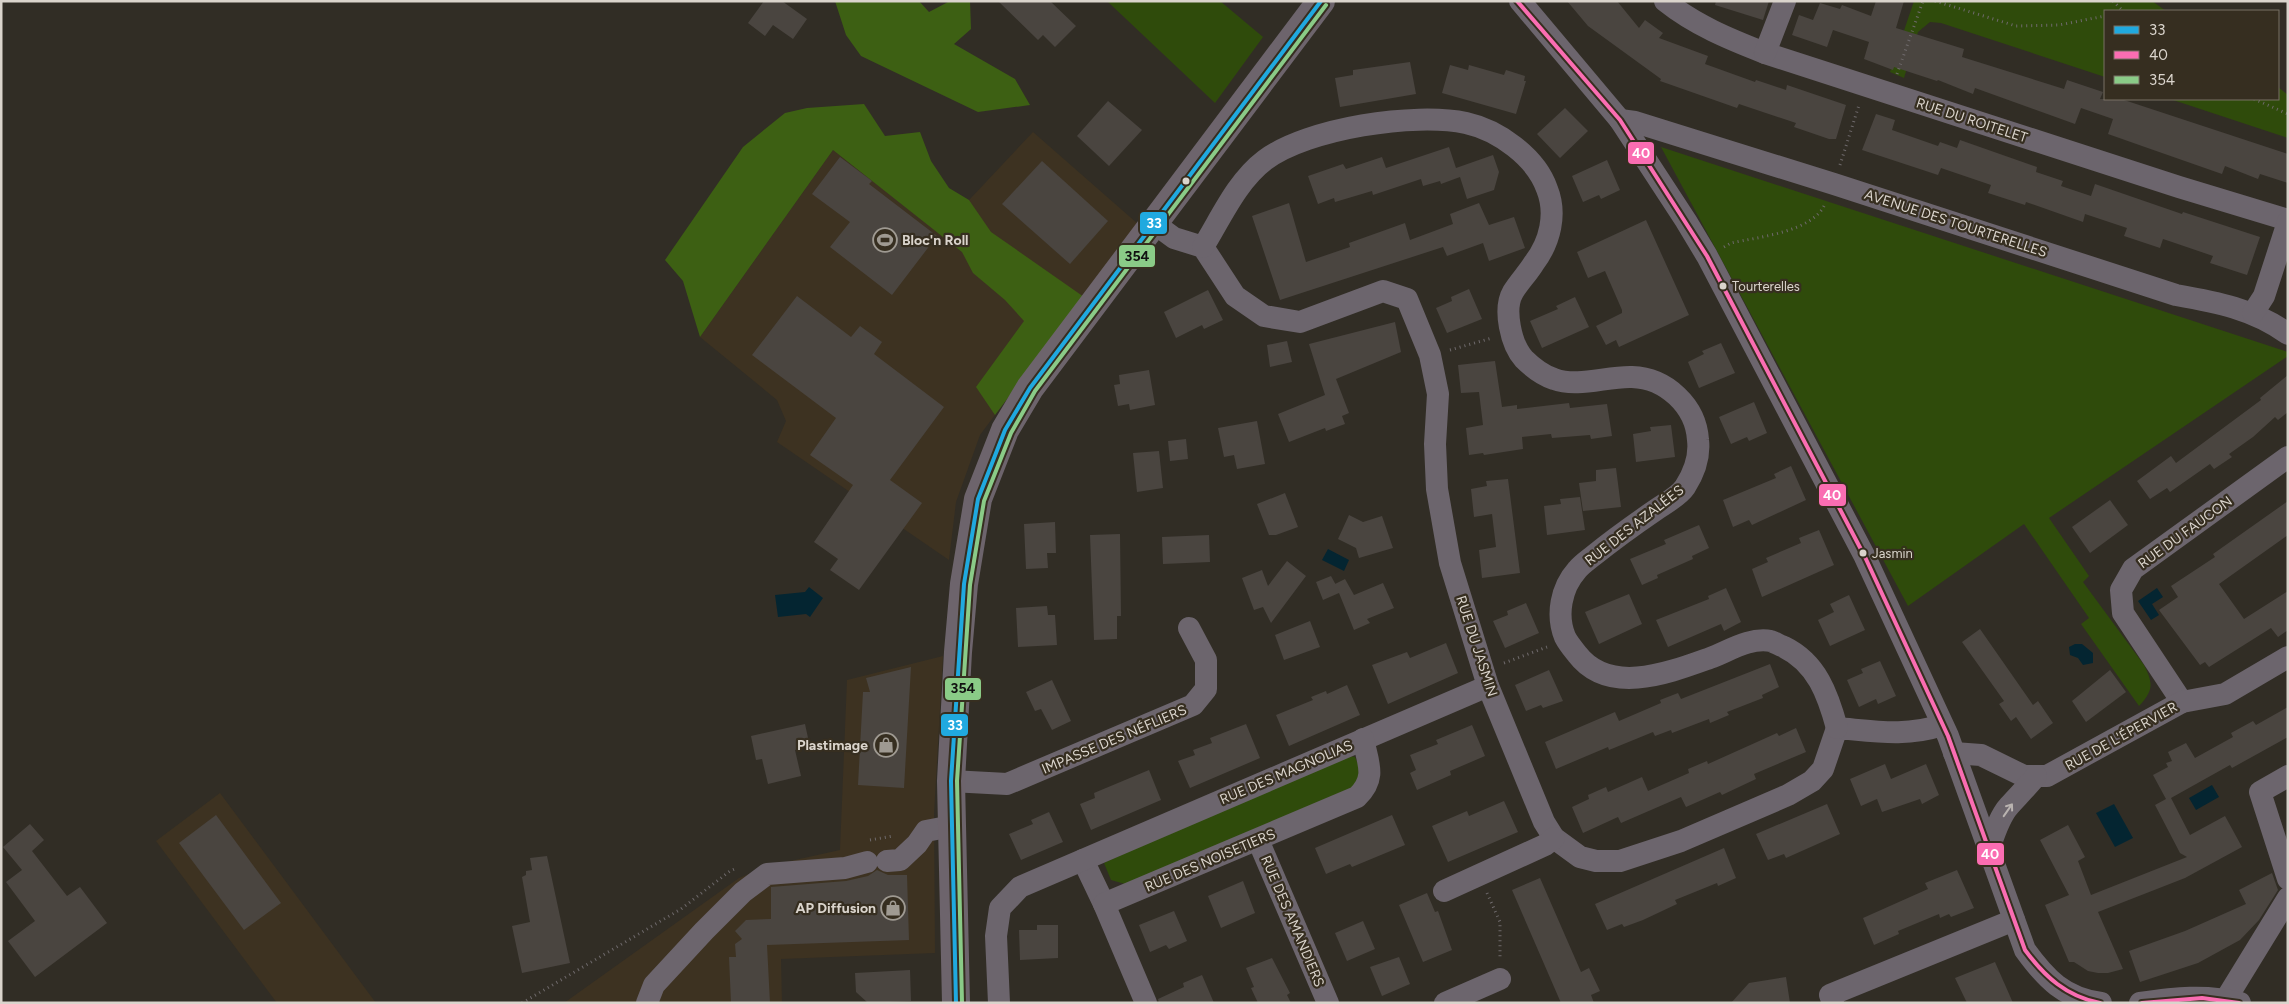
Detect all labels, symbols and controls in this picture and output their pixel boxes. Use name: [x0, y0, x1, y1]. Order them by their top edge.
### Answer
legend: [2104, 10, 2279, 100]
text: 33: [2149, 21, 2165, 39]
text: 40: [2149, 46, 2168, 64]
text: 354: [2149, 71, 2175, 89]
street label: RUE DU ROITELET: [1914, 94, 2030, 147]
line badge: 40: [1627, 141, 1655, 165]
text: 40: [1632, 145, 1650, 162]
unlabelled marker: [1181, 176, 1191, 186]
street label: AVENUE DES TOURTERELLES: [1862, 186, 2049, 261]
line badge: 33: [1139, 211, 1168, 235]
text: 33: [1146, 215, 1162, 232]
sports icon: Bloc'n Roll: [872, 227, 898, 253]
place label: Bloc'n Roll: [902, 232, 969, 249]
line badge: 354: [1118, 244, 1156, 268]
text: 354: [1125, 248, 1150, 265]
place label: Tourterelles: [1732, 279, 1800, 294]
marker: Tourterelles: [1718, 281, 1728, 291]
street label: RUE DES AZALÉES: [1581, 482, 1687, 569]
line badge: 40: [1818, 483, 1847, 507]
text: 40: [1823, 487, 1841, 504]
street label: RUE DU FAUCON: [2135, 493, 2236, 572]
place label: Jasmin: [1872, 546, 1913, 561]
marker: Jasmin: [1858, 548, 1868, 558]
street label: RUE DU JASMIN: [1452, 594, 1501, 699]
line badge: 354: [944, 677, 982, 701]
text: 354: [951, 680, 976, 697]
street label: RUE DE L'ÉPERVIER: [2062, 698, 2181, 774]
street label: IMPASSE DES NÉFLIERS: [1039, 701, 1189, 778]
line badge: 33: [940, 713, 969, 737]
text: 33: [947, 717, 963, 734]
shop icon: Plastimage: [873, 732, 899, 758]
place label: Plastimage: [797, 737, 868, 754]
street label: RUE DES MAGNOLIAS: [1217, 737, 1355, 808]
one-way arrow: [2003, 803, 2013, 817]
street label: RUE DES NOISETIERS: [1142, 825, 1278, 896]
line badge: 40: [1976, 842, 2005, 866]
text: 40: [1981, 846, 1999, 863]
street label: RUE DES AMANDIERS: [1257, 853, 1328, 989]
shop icon: AP Diffusion: [880, 895, 906, 921]
place label: AP Diffusion: [796, 900, 876, 917]

